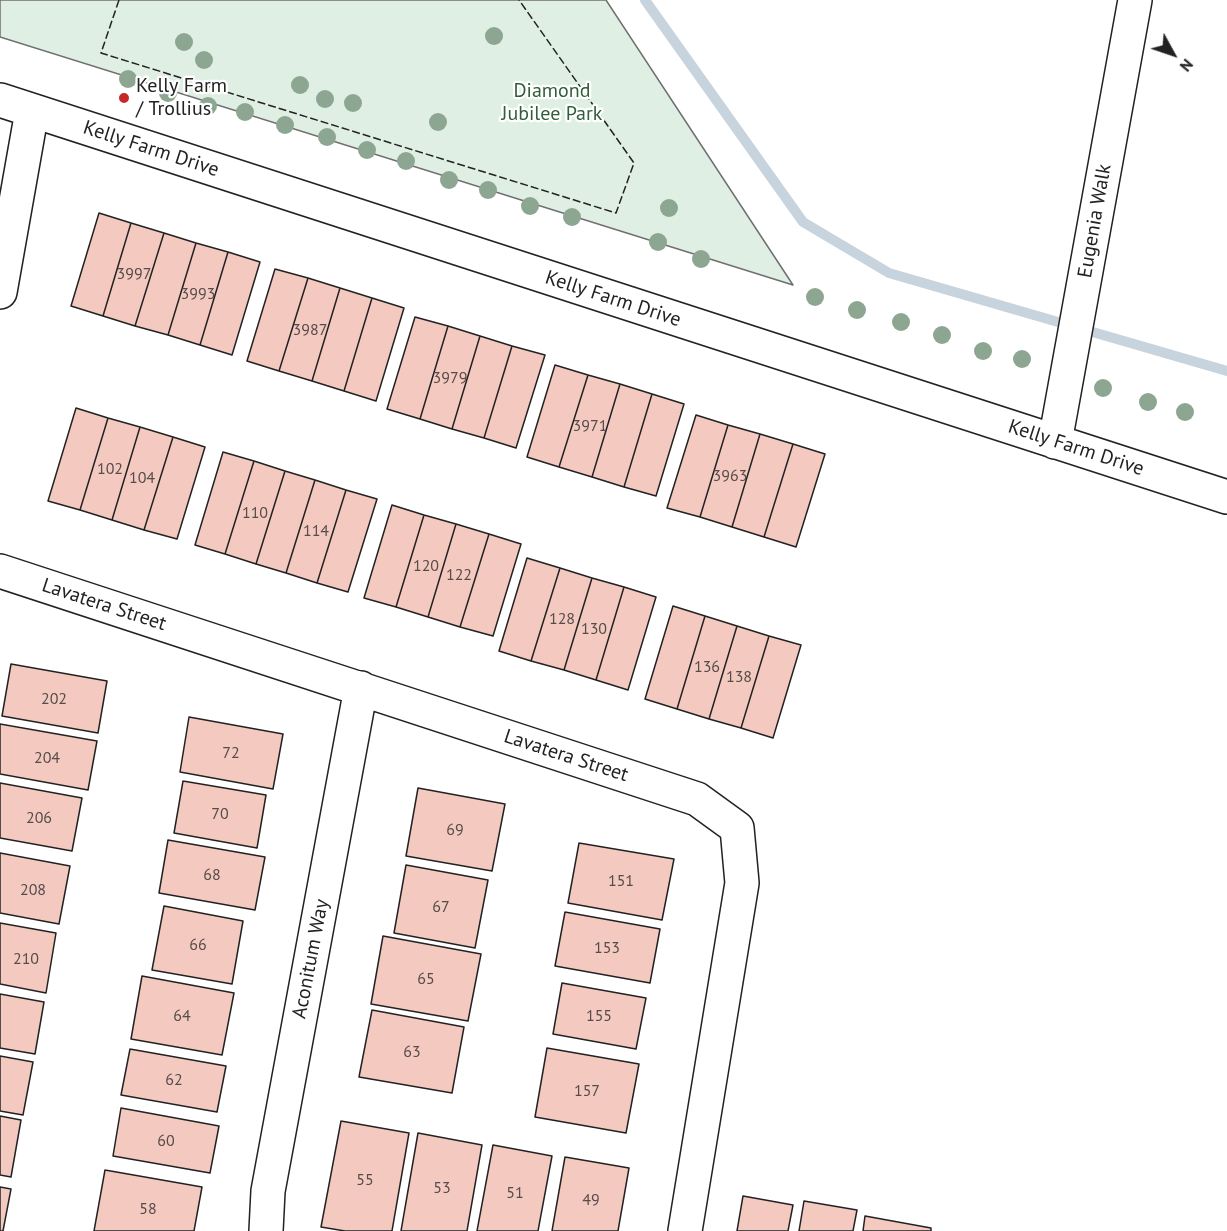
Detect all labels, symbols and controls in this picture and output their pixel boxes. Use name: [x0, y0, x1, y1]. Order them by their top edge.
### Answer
north arrow: [1143, 24, 1203, 84]
text: N: [1176, 55, 1198, 76]
place label: Kelly Farm / Trollius: [136, 74, 227, 121]
park label: Diamond Jubilee Park: [502, 79, 602, 126]
marker: Kelly Farm / Trollius: [117, 91, 131, 105]
street label: Kelly Farm Drive: [80, 116, 222, 182]
street label: Eugenia Walk: [1073, 162, 1117, 280]
house number: 3997: [117, 264, 151, 284]
street label: Kelly Farm Drive: [542, 266, 684, 332]
house number: 3993: [181, 284, 215, 304]
house number: 3987: [293, 320, 327, 340]
house number: 3979: [433, 368, 467, 388]
street label: Kelly Farm Drive: [1005, 415, 1147, 481]
house number: 3971: [573, 416, 607, 436]
house number: 102: [97, 459, 123, 479]
house number: 3963: [713, 466, 747, 486]
house number: 104: [129, 468, 155, 488]
house number: 110: [242, 503, 268, 523]
house number: 114: [303, 521, 329, 541]
house number: 120: [413, 556, 439, 576]
house number: 122: [446, 565, 472, 585]
street label: Lavatera Street: [39, 574, 169, 636]
house number: 128: [549, 609, 575, 629]
house number: 130: [581, 619, 607, 639]
house number: 136: [694, 657, 720, 677]
house number: 138: [726, 667, 752, 687]
house number: 202: [41, 689, 67, 709]
street label: Lavatera Street: [501, 725, 631, 787]
house number: 72: [222, 743, 240, 763]
house number: 204: [34, 748, 60, 768]
house number: 70: [211, 804, 229, 824]
house number: 206: [26, 808, 52, 828]
house number: 69: [446, 820, 464, 840]
house number: 68: [203, 865, 221, 885]
house number: 151: [608, 871, 634, 891]
house number: 208: [20, 880, 46, 900]
street label: Aconitum Way: [288, 897, 334, 1021]
house number: 67: [432, 897, 450, 917]
house number: 66: [189, 935, 207, 955]
house number: 153: [594, 938, 620, 958]
house number: 210: [13, 949, 39, 969]
house number: 65: [417, 969, 435, 989]
house number: 64: [173, 1006, 191, 1026]
house number: 155: [586, 1006, 612, 1026]
house number: 63: [403, 1042, 421, 1062]
house number: 62: [165, 1070, 183, 1090]
house number: 157: [574, 1081, 600, 1101]
house number: 60: [157, 1131, 175, 1151]
house number: 55: [356, 1170, 374, 1190]
house number: 53: [433, 1178, 451, 1198]
house number: 51: [506, 1183, 524, 1203]
house number: 49: [582, 1190, 600, 1210]
house number: 58: [139, 1199, 157, 1219]

